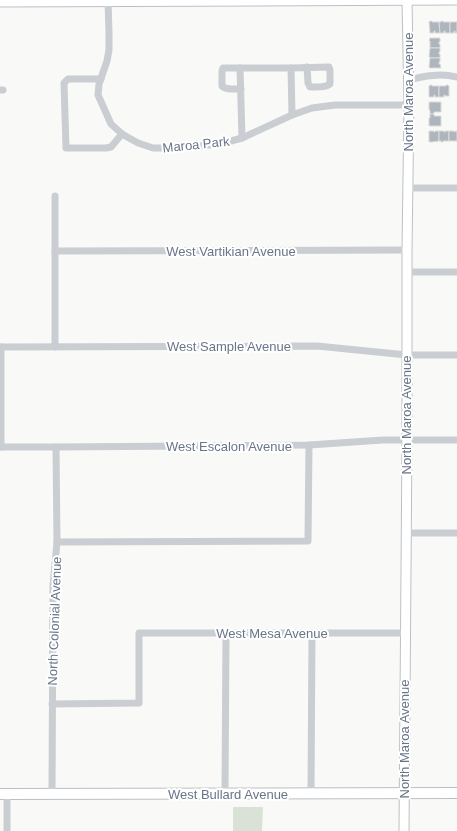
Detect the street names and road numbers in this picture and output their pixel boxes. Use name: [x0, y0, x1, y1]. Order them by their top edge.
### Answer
street label: North Maroa Avenue: [401, 33, 416, 152]
street label: Maroa Park: [162, 133, 231, 155]
street label: West Vartikian Avenue: [166, 244, 296, 259]
street label: West Sample Avenue: [167, 339, 291, 354]
street label: North Maroa Avenue: [399, 356, 414, 475]
street label: West Escalon Avenue: [166, 439, 292, 454]
street label: North Colonial Avenue: [45, 556, 64, 686]
street label: West Mesa Avenue: [216, 626, 328, 641]
street label: North Maroa Avenue: [397, 680, 412, 799]
street label: West Bullard Avenue: [168, 787, 288, 802]

